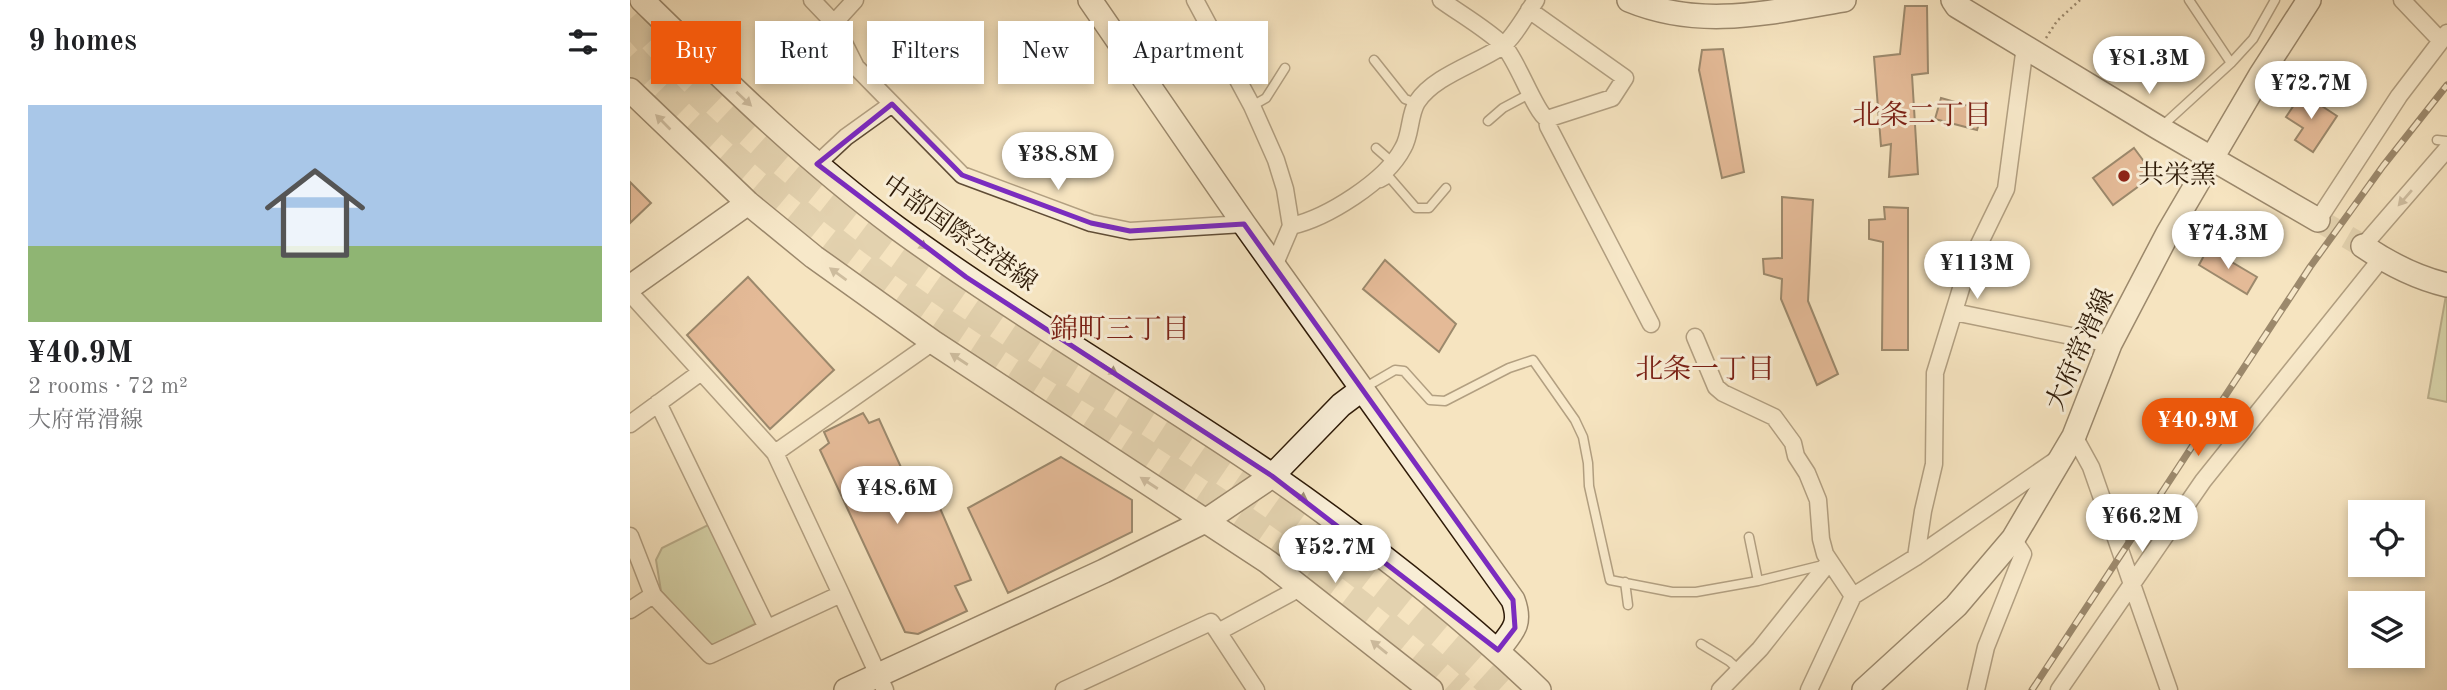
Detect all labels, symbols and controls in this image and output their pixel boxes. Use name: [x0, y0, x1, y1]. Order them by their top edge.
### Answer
chip: Buy: [651, 21, 741, 84]
chip: Rent: [755, 21, 853, 84]
chip: Filters: [867, 21, 984, 84]
chip: New: [998, 21, 1094, 84]
chip: Apartment: [1108, 21, 1268, 84]
icon: filters: [564, 23, 602, 61]
text: 9 homes: [28, 27, 137, 57]
pin: ¥81.3M: [2092, 36, 2206, 96]
text: ¥81.3M: [2109, 47, 2189, 70]
pin: ¥72.7M: [2254, 61, 2368, 121]
text: ¥72.7M: [2271, 72, 2351, 95]
one-way arrow: [735, 90, 752, 106]
district label: 北条二丁目: [1852, 100, 1992, 131]
one-way arrow: [654, 114, 671, 131]
pin: ¥38.8M: [1001, 132, 1115, 192]
text: ¥38.8M: [1018, 143, 1098, 166]
icon: home: [252, 150, 378, 276]
place label: 共栄窯: [2138, 161, 2216, 189]
marker: 共栄窯: [2116, 168, 2132, 184]
street label: 中部国際空港線: [877, 170, 1042, 297]
one-way arrow: [2398, 189, 2413, 206]
pin: ¥74.3M: [2171, 212, 2285, 271]
text: ¥74.3M: [2188, 222, 2268, 245]
one-way arrow: [910, 236, 928, 250]
pin: ¥113M: [1928, 242, 2026, 301]
text: ¥113M: [1940, 252, 2014, 275]
one-way arrow: [829, 267, 847, 281]
street label: 大府常滑線: [2041, 285, 2119, 415]
district label: 錦町三丁目: [1050, 314, 1190, 345]
text: ¥40.9M: [28, 339, 133, 369]
one-way arrow: [949, 353, 968, 366]
district label: 北条一丁目: [1635, 354, 1775, 385]
one-way arrow: [1100, 362, 1118, 376]
text: 2 rooms · 72 m²: [28, 375, 188, 398]
pin: ¥40.9M: [2141, 398, 2255, 458]
text: 大府常滑線: [28, 409, 143, 432]
text: ¥40.9M: [2158, 409, 2238, 432]
pin: ¥48.6M: [840, 466, 954, 526]
text: ¥48.6M: [857, 477, 937, 500]
one-way arrow: [1140, 477, 1159, 490]
one-way arrow: [1290, 487, 1308, 501]
pin: ¥66.2M: [2085, 494, 2199, 554]
map controls: [2348, 500, 2425, 668]
button: locate: [2348, 500, 2425, 577]
text: ¥66.2M: [2102, 505, 2182, 528]
pin: ¥52.7M: [1278, 526, 1392, 585]
text: ¥52.7M: [1295, 536, 1375, 559]
button: layers: [2348, 591, 2425, 668]
one-way arrow: [1370, 639, 1388, 654]

